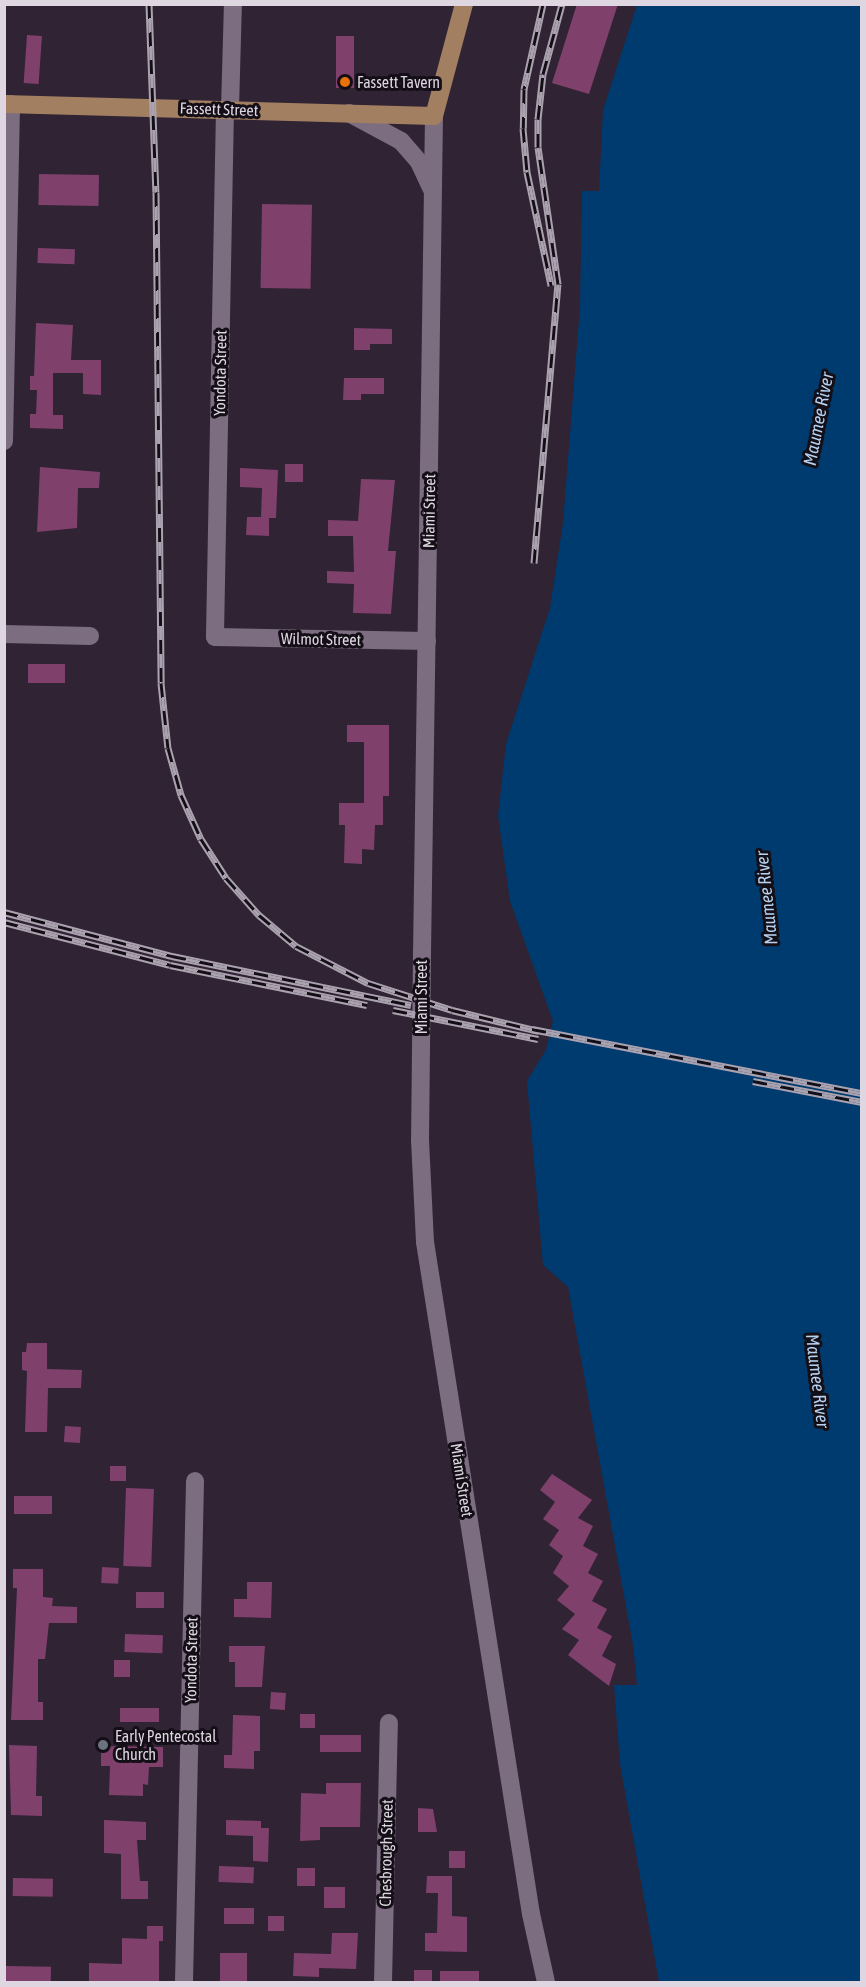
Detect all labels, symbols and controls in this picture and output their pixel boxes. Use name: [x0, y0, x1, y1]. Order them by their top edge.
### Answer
place label: Fassett Tavern: [357, 72, 440, 92]
marker: Fassett Tavern: [338, 75, 352, 89]
street label: Fassett Street: [179, 98, 259, 120]
street label: Yondota Street: [210, 330, 230, 416]
water label: Maumee River: [799, 371, 839, 467]
street label: Miami Street: [419, 474, 439, 548]
street label: Wilmot Street: [281, 629, 361, 649]
water label: Maumee River: [751, 850, 783, 946]
street label: Miami Street: [411, 960, 431, 1034]
water label: Maumee River: [801, 1333, 833, 1429]
street label: Miami Street: [447, 1442, 477, 1518]
street label: Yondota Street: [181, 1617, 201, 1703]
place label: Early Pentecostal Church: [115, 1726, 217, 1764]
marker: Early Pentecostal Church: [96, 1738, 110, 1752]
street label: Chesbrough Street: [375, 1799, 397, 1907]

